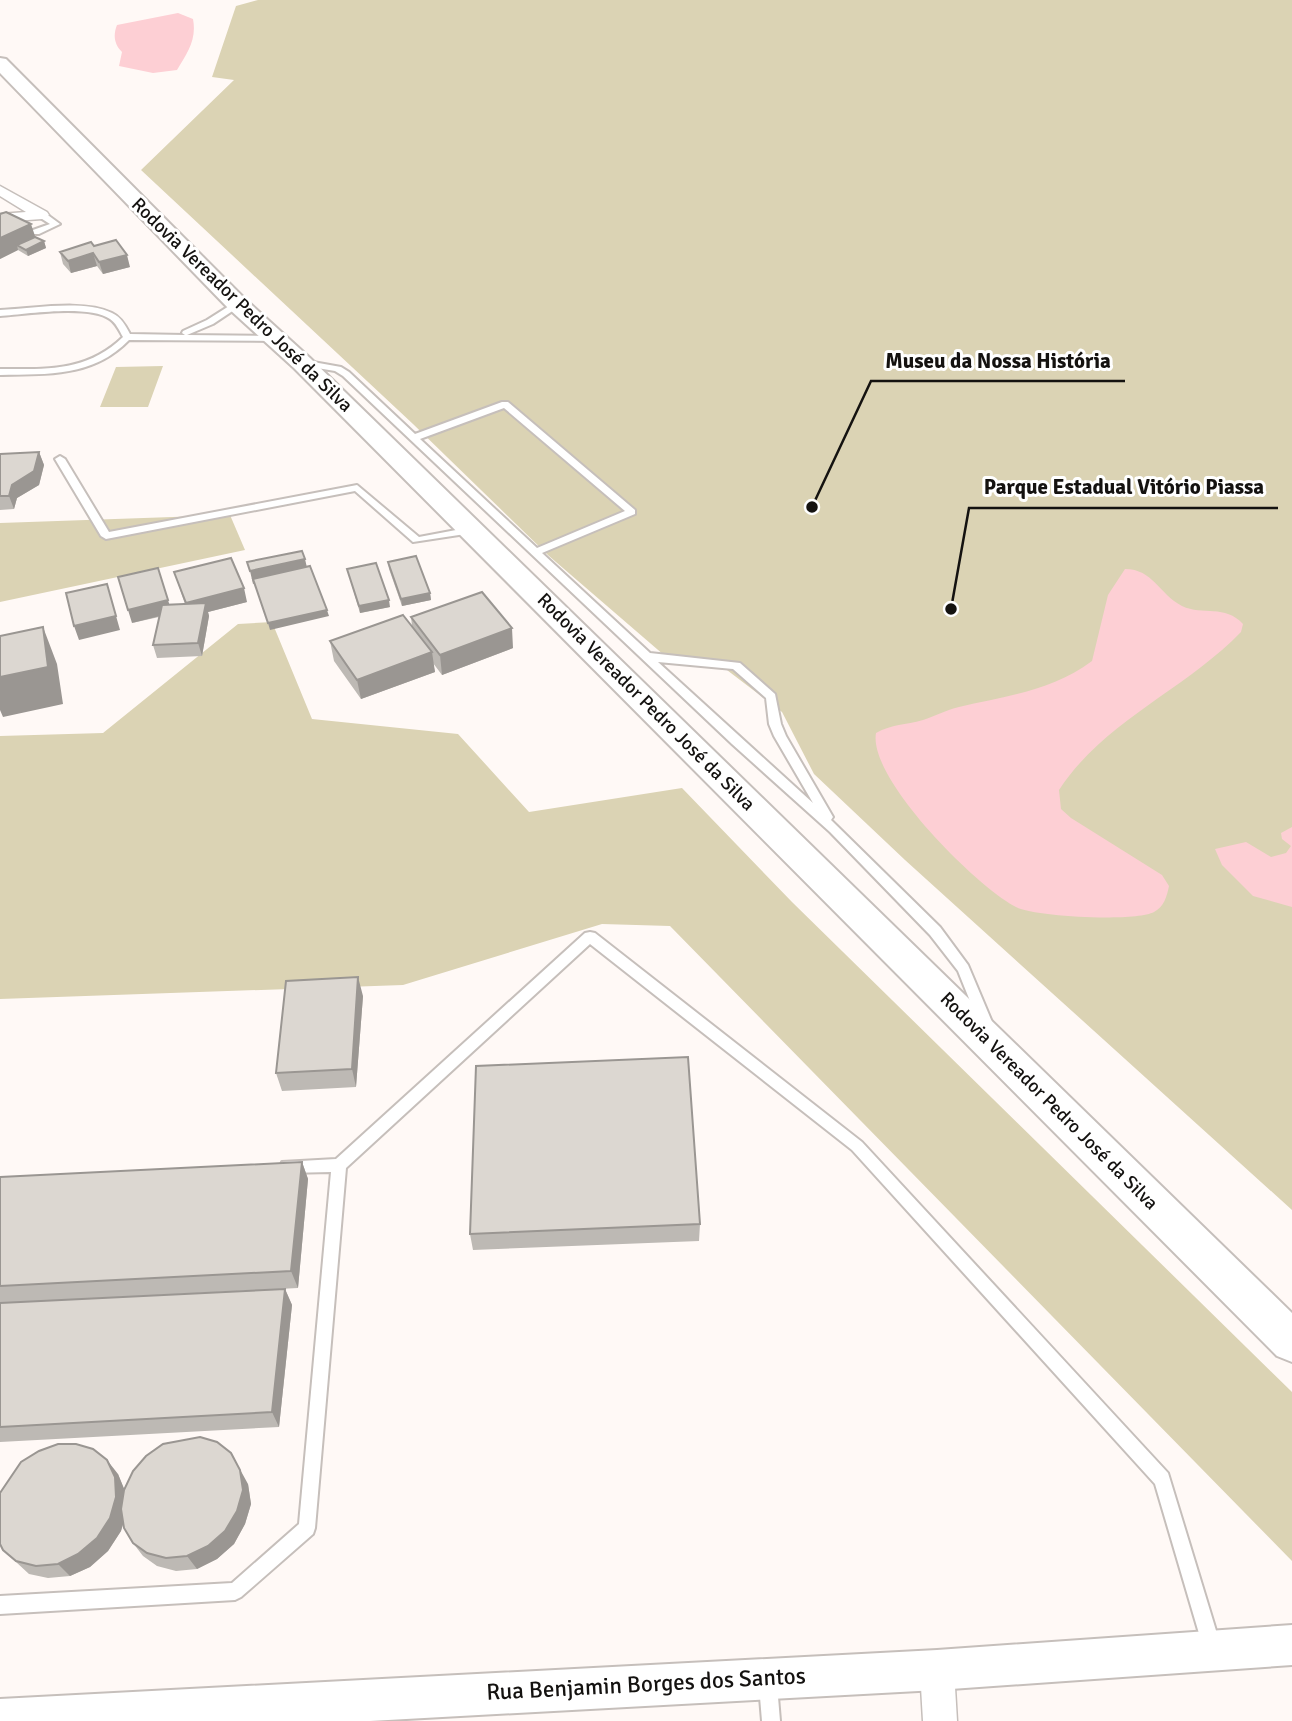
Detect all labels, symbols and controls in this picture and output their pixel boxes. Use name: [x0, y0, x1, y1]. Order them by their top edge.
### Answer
street label: Rodovia Vereador Pedro José da Silva: [126, 193, 358, 417]
callout: Museu da Nossa História: [871, 339, 1125, 381]
text: Museu da Nossa História: [885, 348, 1111, 374]
callout: Parque Estadual Vitório Piassa: [969, 466, 1278, 508]
text: Parque Estadual Vitório Piassa: [984, 474, 1264, 500]
street label: Rodovia Vereador Pedro José da Silva: [532, 588, 760, 816]
street label: Rodovia Vereador Pedro José da Silva: [935, 987, 1163, 1215]
street label: Rua Benjamin Borges dos Santos: [486, 1661, 806, 1707]

